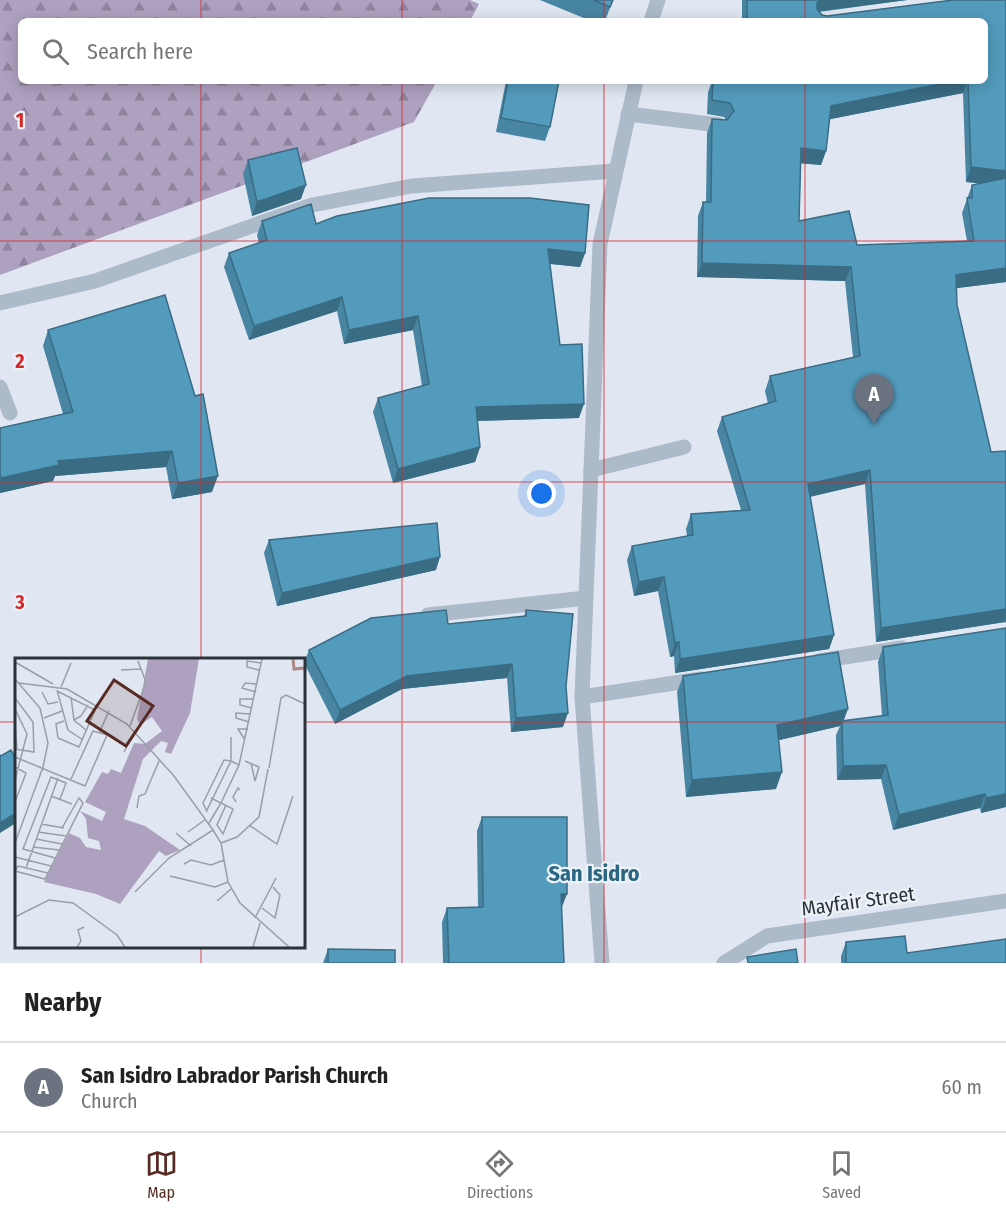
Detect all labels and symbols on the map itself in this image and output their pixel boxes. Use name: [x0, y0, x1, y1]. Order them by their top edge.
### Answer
text: 1: [16, 108, 24, 132]
text: 2: [14, 349, 25, 373]
pin: A: [854, 374, 894, 424]
your location: [527, 479, 556, 508]
text: 3: [14, 590, 25, 614]
inset map: [15, 658, 304, 948]
district label: San Isidro: [549, 860, 640, 887]
street label: Mayfair Street: [800, 881, 917, 921]

